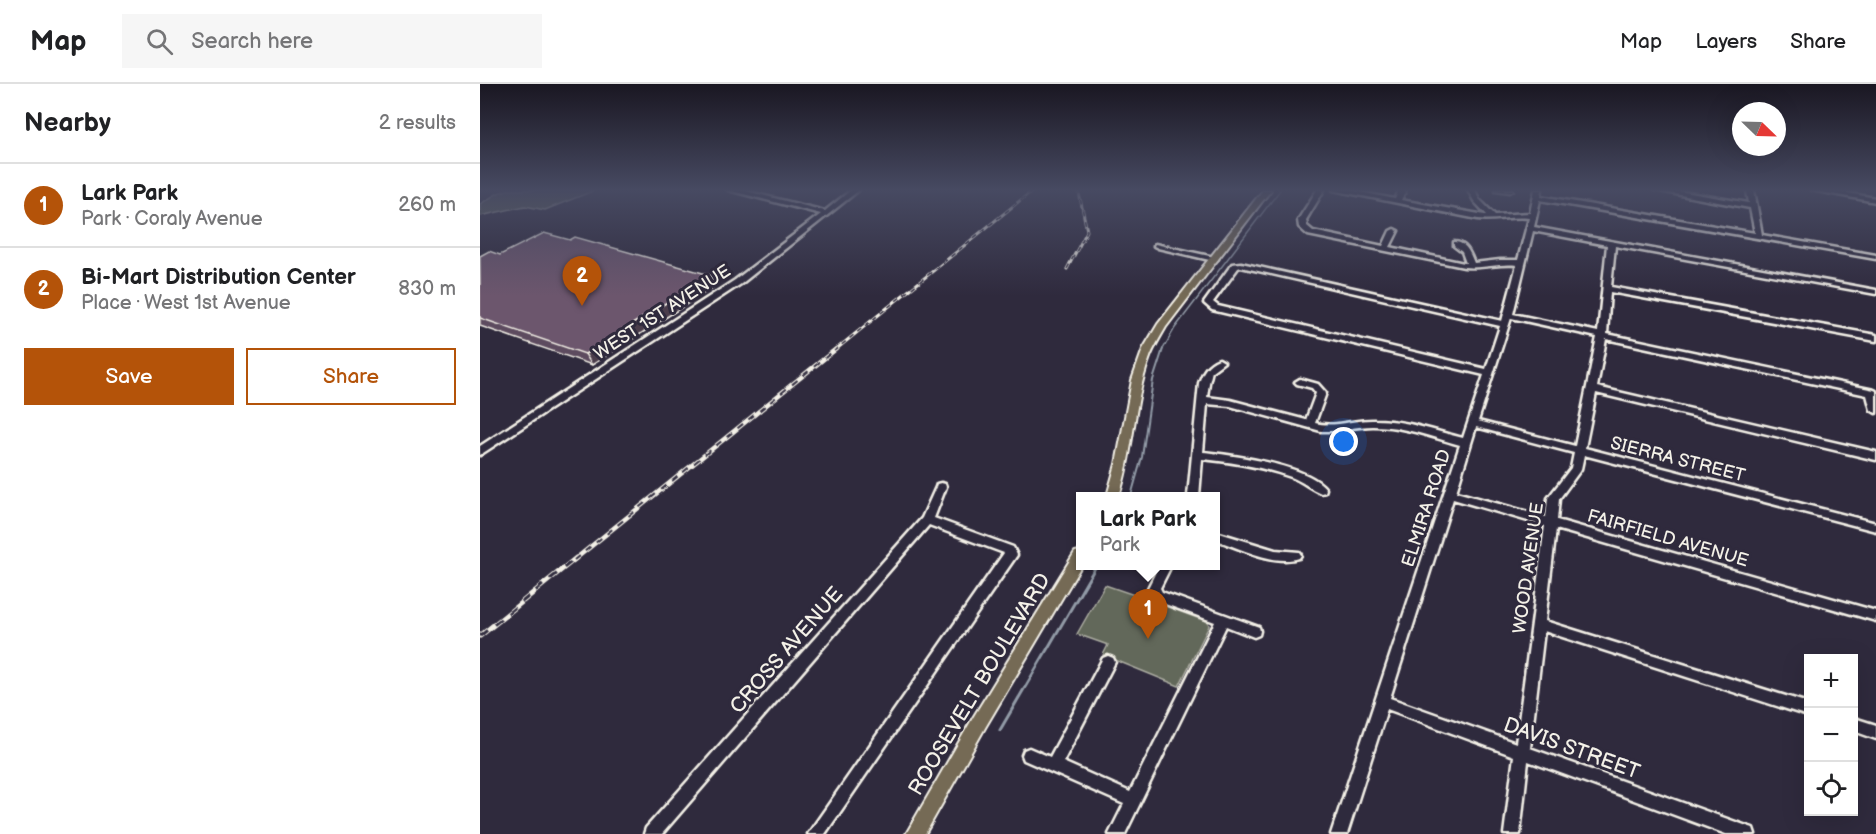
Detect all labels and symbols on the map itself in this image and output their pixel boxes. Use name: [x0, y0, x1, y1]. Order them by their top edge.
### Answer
north arrow: [1732, 102, 1786, 156]
pin: 2: [562, 256, 602, 306]
street label: WEST 1ST AVENUE: [590, 260, 735, 364]
your location: [1329, 427, 1358, 456]
street label: SIERRA STREET: [1608, 433, 1748, 486]
street label: ELMIRA ROAD: [1398, 447, 1455, 569]
street label: WOOD AVENUE: [1509, 501, 1548, 635]
street label: FAIRFIELD AVENUE: [1585, 505, 1751, 572]
street label: ROOSEVELT BOULEVARD: [903, 569, 1056, 800]
street label: CROSS AVENUE: [725, 582, 848, 719]
pin: 1: [1128, 590, 1168, 639]
street label: DAVIS STREET: [1500, 712, 1644, 785]

